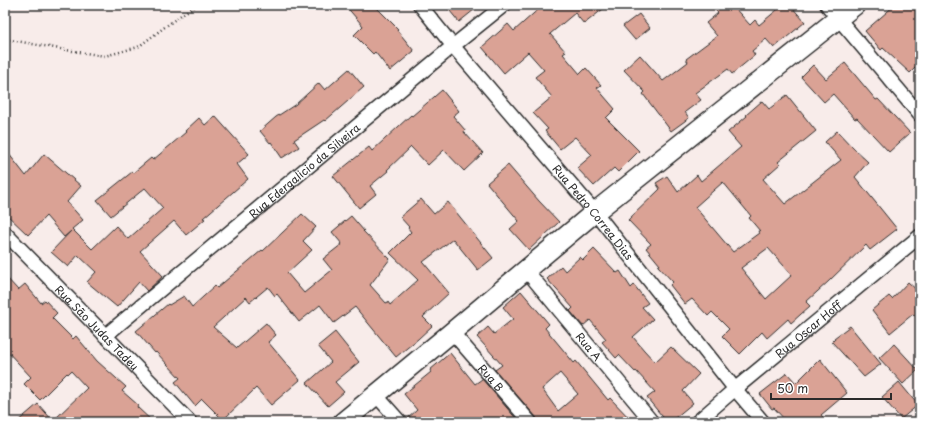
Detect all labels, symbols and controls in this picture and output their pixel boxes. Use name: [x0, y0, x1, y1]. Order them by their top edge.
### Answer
street label: Rua Edergalicio da Silveira: [245, 119, 363, 222]
street label: Rua Pedro Correa Dias: [549, 160, 638, 263]
street label: Rua São Judas Tadeu: [51, 281, 143, 374]
street label: Rua Oscar Hoff: [771, 296, 845, 361]
street label: Rua A: [572, 328, 607, 365]
street label: Rua B: [475, 360, 508, 395]
scale bar: [771, 375, 891, 401]
text: 50 m: [777, 379, 808, 397]

